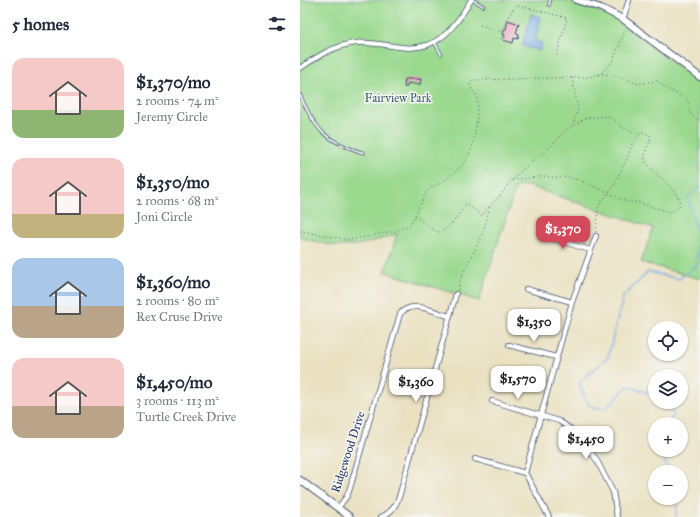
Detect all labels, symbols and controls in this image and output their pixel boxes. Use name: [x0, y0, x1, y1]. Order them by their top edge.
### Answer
icon: filters: [266, 13, 288, 35]
text: 5 homes: [12, 14, 69, 35]
text: $1,370/mo: [136, 72, 211, 93]
icon: home: [44, 74, 92, 122]
park label: Fairview Park: [365, 91, 432, 105]
text: 2 rooms · 74 m²: [136, 93, 219, 109]
text: Jeremy Circle: [136, 109, 208, 125]
text: $1,350/mo: [136, 172, 209, 193]
icon: home: [44, 174, 92, 222]
text: 2 rooms · 68 m²: [136, 193, 218, 209]
text: Joni Circle: [136, 209, 193, 225]
pin: $1,370: [530, 216, 596, 250]
text: $1,370: [545, 221, 581, 237]
text: $1,360/mo: [136, 272, 210, 293]
icon: home: [44, 274, 92, 322]
text: 2 rooms · 80 m²: [136, 293, 219, 309]
text: Rex Cruse Drive: [136, 309, 223, 325]
pin: $1,350: [501, 309, 567, 343]
text: $1,350: [516, 314, 552, 330]
map controls: [648, 321, 688, 505]
button: locate: [648, 321, 688, 361]
pin: $1,570: [485, 366, 551, 400]
pin: $1,360: [383, 369, 449, 403]
button: layers: [648, 369, 688, 409]
text: $1,570: [500, 371, 536, 387]
text: $1,450/mo: [136, 372, 212, 393]
icon: home: [44, 374, 92, 422]
text: $1,360: [398, 374, 434, 390]
text: 3 rooms · 113 m²: [136, 393, 219, 409]
text: Turtle Creek Drive: [136, 409, 236, 425]
street label: Ridgewood Drive: [328, 410, 369, 495]
button: +: [648, 417, 688, 457]
pin: $1,450: [553, 426, 619, 460]
text: $1,450: [567, 431, 605, 447]
button: −: [648, 465, 688, 505]

